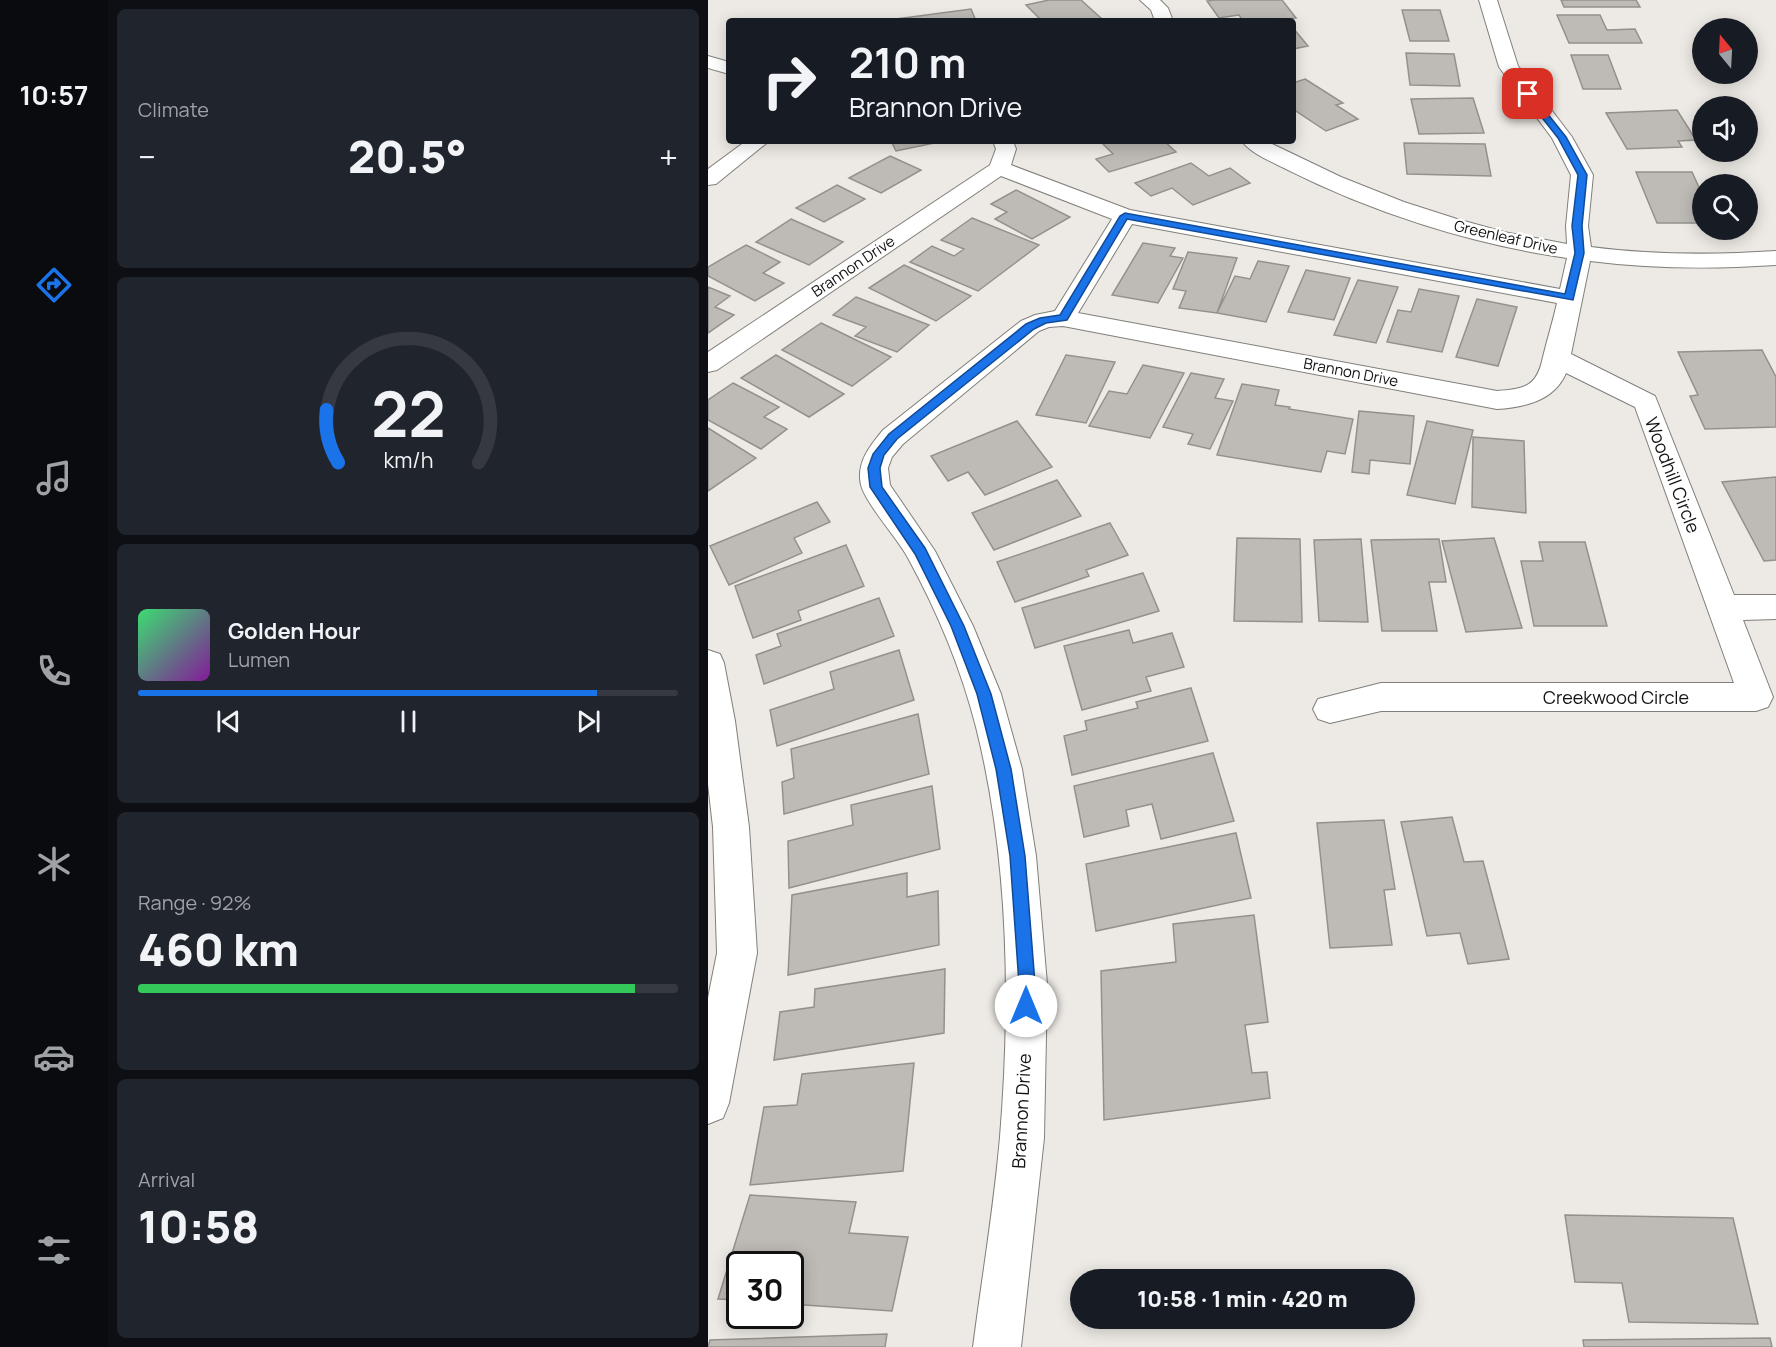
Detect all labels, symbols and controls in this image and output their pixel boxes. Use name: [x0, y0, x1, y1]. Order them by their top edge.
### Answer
north arrow: [1692, 18, 1758, 84]
map controls: [1692, 18, 1758, 240]
text: 210 m: [849, 33, 966, 91]
icon: right: [750, 42, 828, 120]
pin: [1502, 68, 1553, 119]
text: 10:57: [19, 76, 89, 113]
icon: arrive: [1511, 77, 1544, 110]
text: Brannon Drive: [849, 88, 1022, 125]
text: Climate: [138, 96, 209, 123]
button: sound: [1692, 96, 1758, 162]
text: 20.5°: [348, 125, 467, 187]
text: −: [138, 134, 156, 179]
text: +: [659, 134, 678, 179]
button: search: [1692, 174, 1758, 240]
street label: Greenleaf Drive: [1452, 215, 1560, 259]
street label: Brannon Drive: [807, 230, 899, 302]
icon: directions: [33, 264, 75, 306]
street label: Brannon Drive: [1302, 353, 1400, 392]
text: 22: [371, 370, 445, 456]
street label: Woodhill Circle: [1640, 414, 1706, 536]
text: km/h: [383, 445, 433, 474]
icon: music: [33, 457, 75, 499]
text: Golden Hour: [228, 616, 361, 646]
text: Lumen: [228, 646, 290, 673]
icon: phone: [33, 650, 75, 692]
street label: Creekwood Circle: [1543, 685, 1689, 709]
icon: previous: [212, 705, 245, 738]
icon: pause: [392, 705, 425, 738]
icon: next: [572, 705, 605, 738]
icon: climate: [33, 843, 75, 885]
text: Range · 92%: [138, 889, 252, 916]
text: 460 km: [138, 918, 299, 980]
position arrow: [994, 974, 1058, 1038]
icon: car: [33, 1036, 75, 1078]
street label: Brannon Drive: [1006, 1053, 1036, 1169]
text: Arrival: [138, 1166, 195, 1193]
text: 10:58: [138, 1195, 259, 1257]
icon: filters: [33, 1229, 75, 1271]
speed limit sign: 30: [726, 1251, 804, 1329]
text: 10:58 · 1 min · 420 m: [1137, 1284, 1348, 1314]

